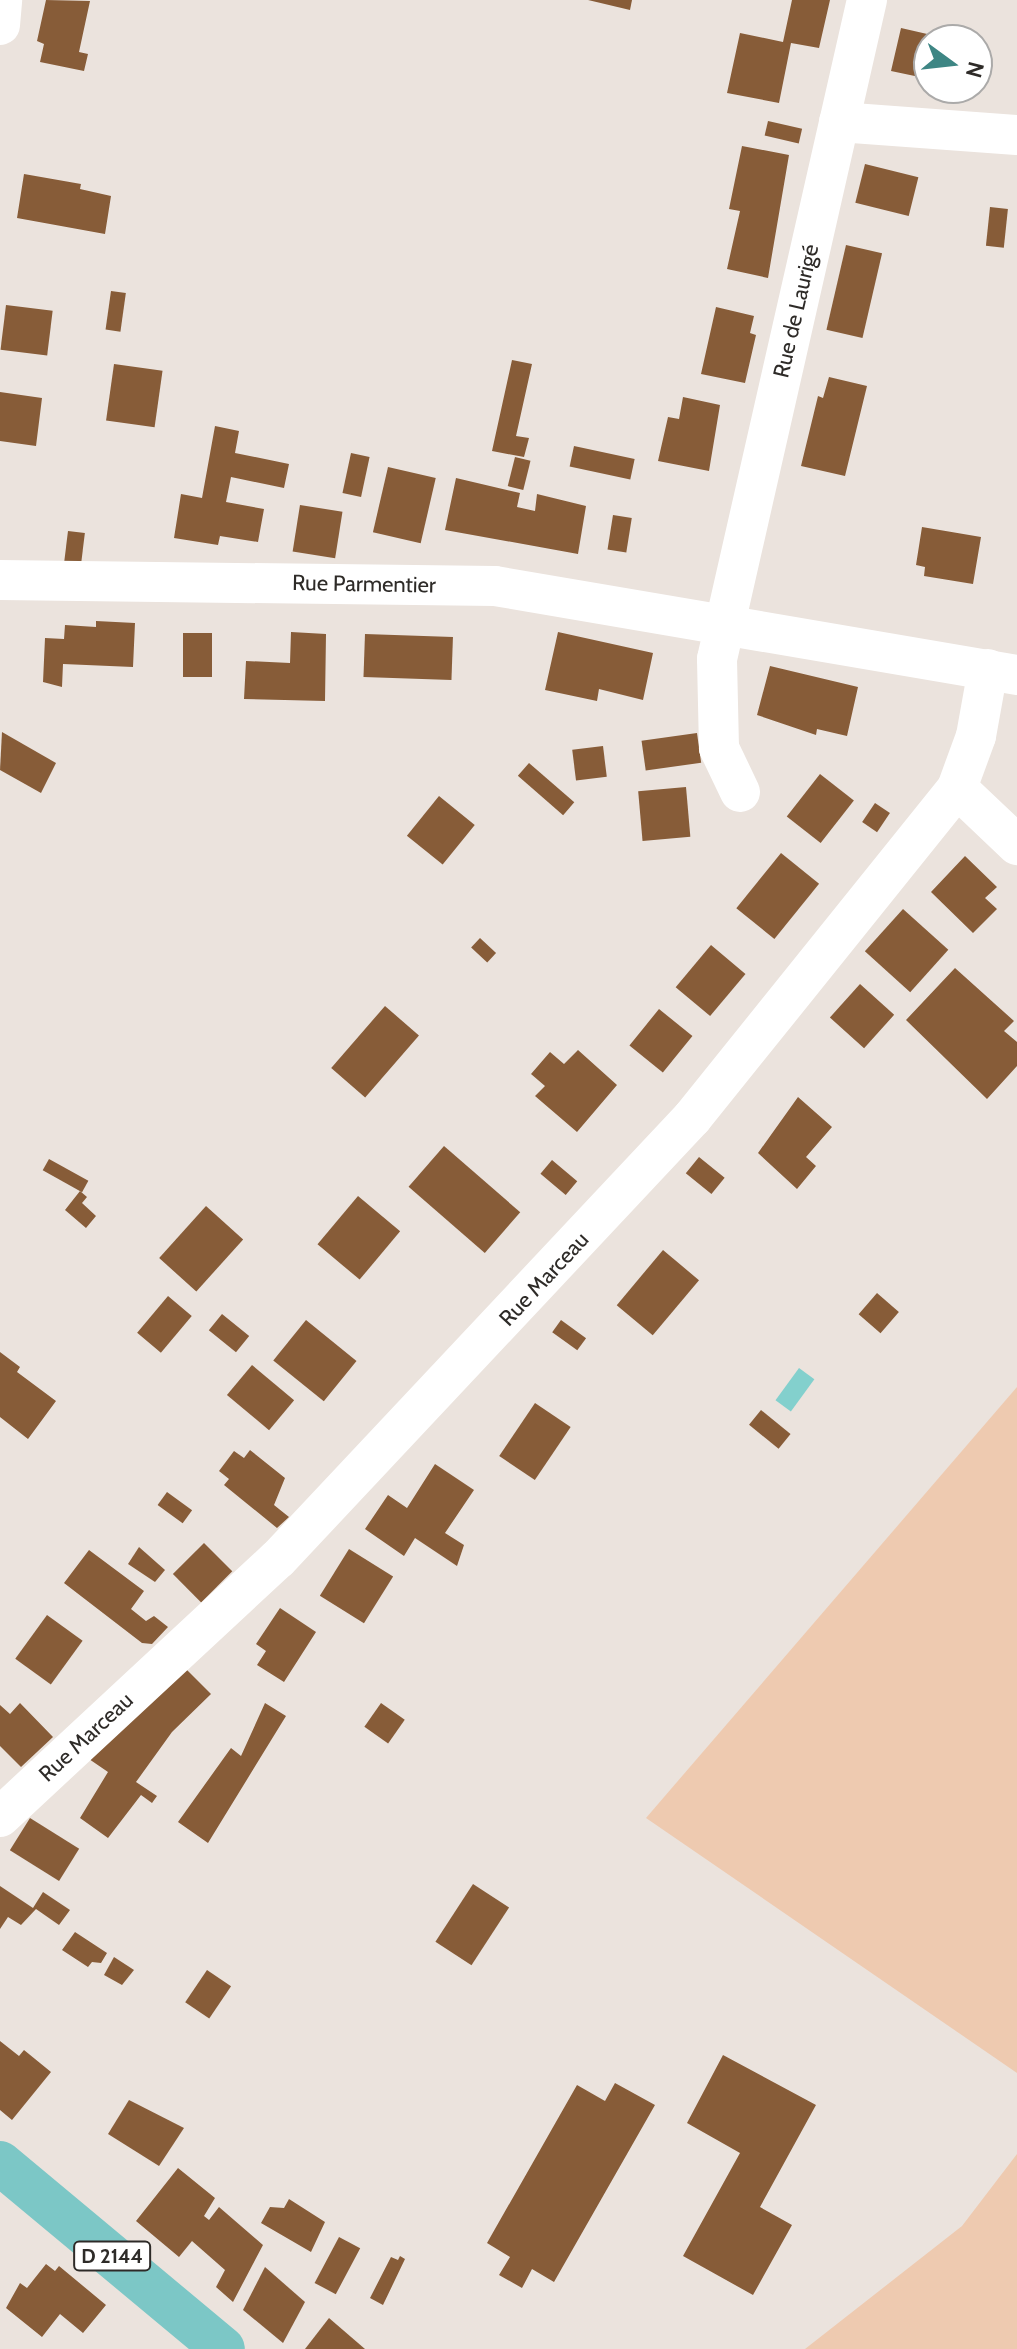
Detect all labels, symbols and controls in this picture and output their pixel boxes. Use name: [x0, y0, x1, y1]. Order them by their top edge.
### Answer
north arrow: [913, 24, 993, 104]
text: N: [960, 59, 990, 81]
street label: Rue de Laurigé: [768, 242, 824, 380]
street label: Rue Parmentier: [292, 570, 436, 598]
street label: Rue Marceau: [494, 1227, 594, 1331]
street label: Rue Marceau: [34, 1687, 138, 1787]
road number: D 2144: [72, 2240, 152, 2272]

